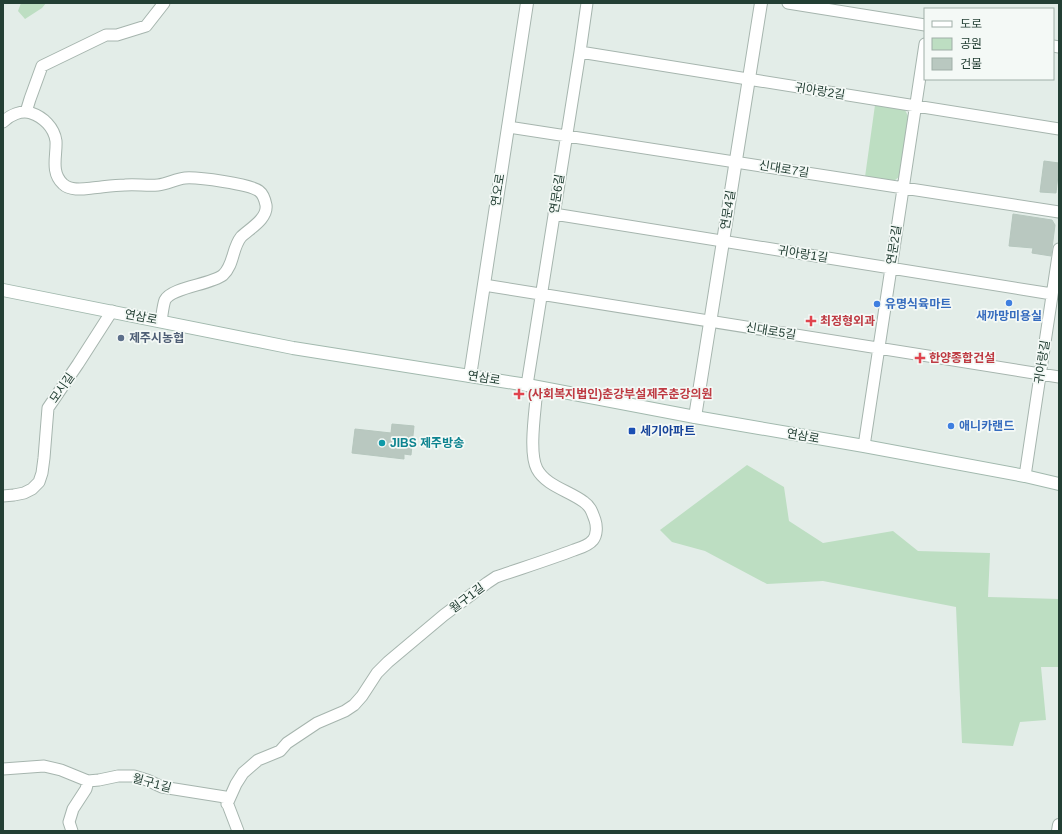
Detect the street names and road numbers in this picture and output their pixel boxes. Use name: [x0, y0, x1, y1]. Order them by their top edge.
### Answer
street label: 귀아랑2길: [794, 80, 846, 102]
street label: 신대로7길: [758, 158, 810, 180]
street label: 연오로: [488, 173, 508, 207]
street label: 연문6길: [547, 173, 567, 215]
street label: 연문4길: [718, 189, 738, 231]
street label: 연문2길: [884, 224, 904, 266]
street label: 귀아랑1길: [777, 243, 829, 265]
street label: 연삼로: [123, 307, 159, 327]
street label: 신대로5길: [745, 320, 797, 342]
street label: 귀아랑길: [1032, 339, 1052, 385]
street label: 연삼로: [467, 368, 501, 388]
street label: 모시길: [47, 370, 77, 406]
street label: 연삼로: [785, 426, 821, 446]
street label: 월구1길: [447, 580, 487, 616]
street label: 월구1길: [131, 771, 173, 795]

